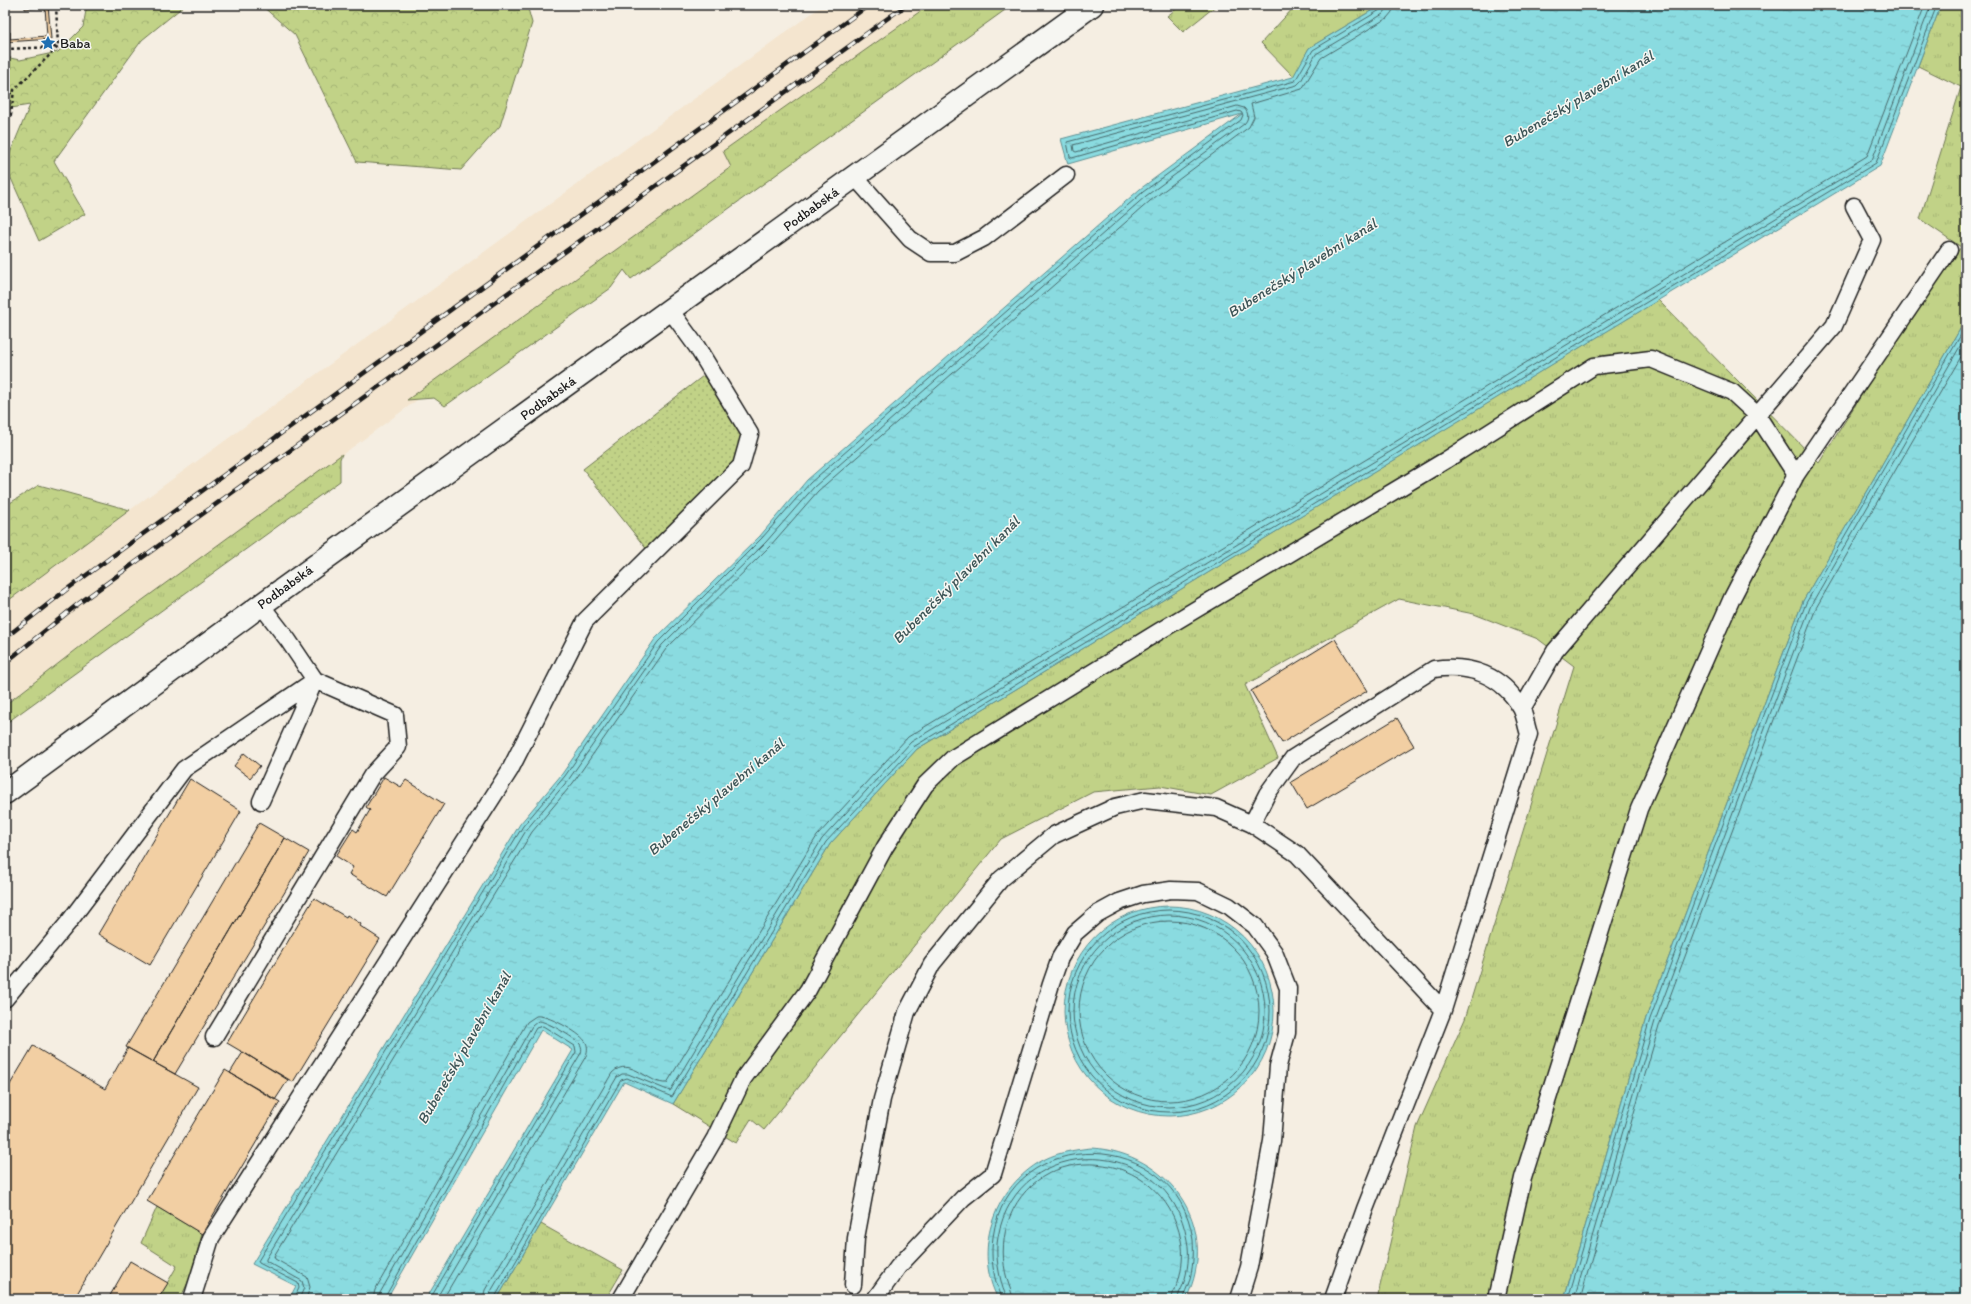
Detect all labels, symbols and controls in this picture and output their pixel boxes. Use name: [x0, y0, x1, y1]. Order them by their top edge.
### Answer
place icon: Baba: [39, 34, 57, 52]
place label: Baba: [60, 35, 91, 52]
water label: Bubenečský plavební kanál: [1499, 46, 1658, 151]
street label: Podbabská: [780, 183, 843, 235]
water label: Bubenečský plavební kanál: [1224, 214, 1381, 321]
street label: Podbabská: [517, 372, 580, 424]
water label: Bubenečský plavební kanál: [889, 511, 1025, 647]
street label: Podbabská: [254, 561, 317, 613]
water label: Bubenečský plavební kanál: [644, 733, 789, 859]
water label: Bubenečský plavební kanál: [413, 967, 516, 1127]

